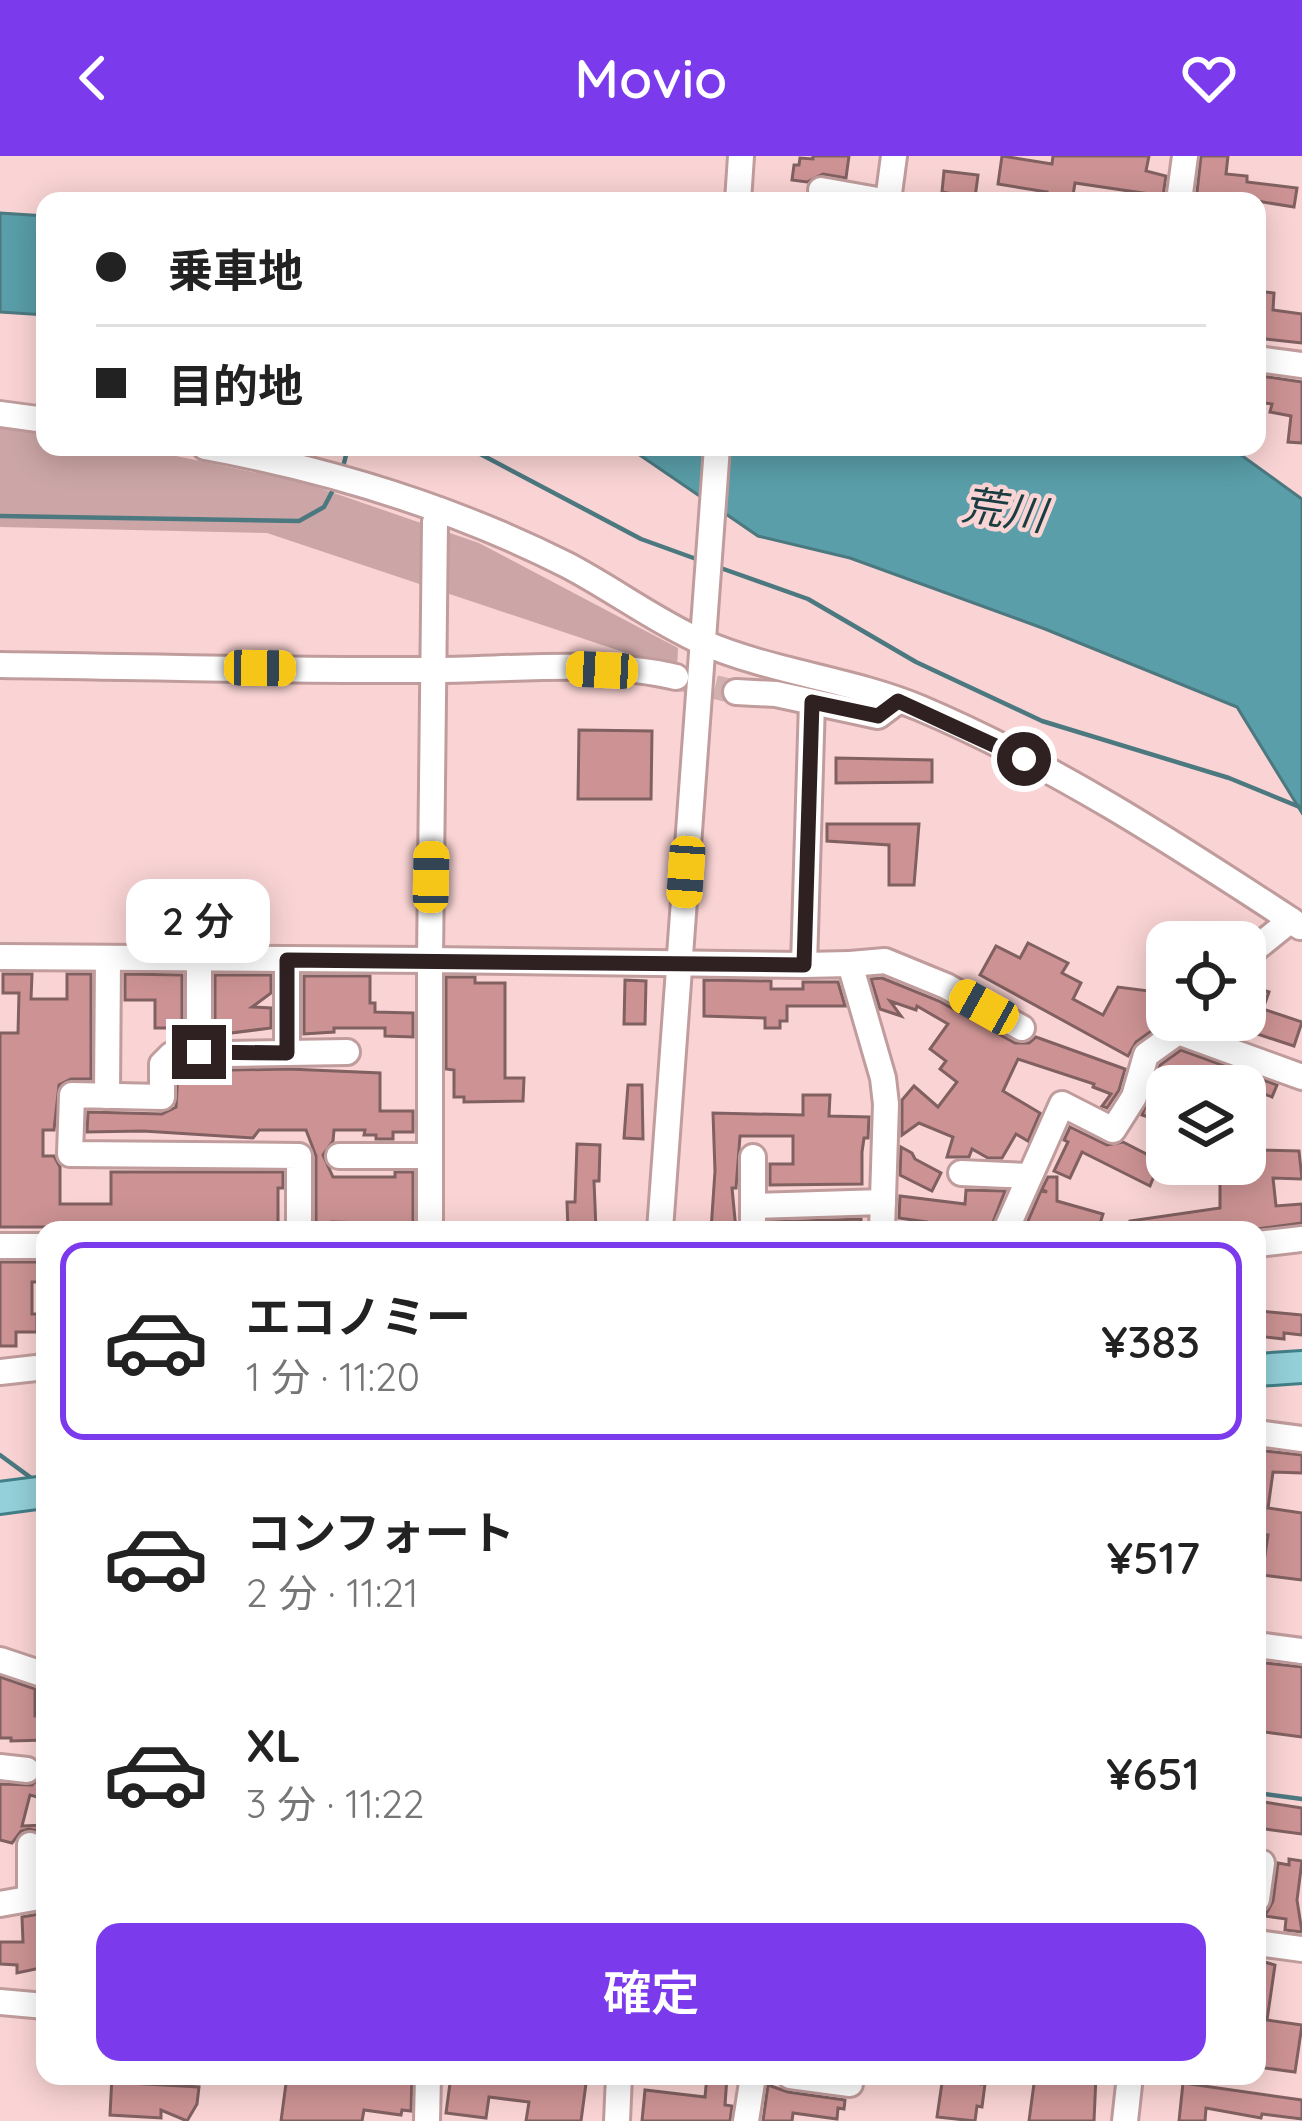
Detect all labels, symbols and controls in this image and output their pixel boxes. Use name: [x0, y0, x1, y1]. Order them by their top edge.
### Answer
text: Movio: [575, 44, 727, 112]
icon: back: [60, 45, 126, 111]
icon: heart: [1176, 45, 1242, 111]
text: 乗車地: [168, 242, 303, 298]
text: 目的地: [168, 357, 303, 413]
water label: 荒川: [959, 477, 1053, 542]
car: [224, 649, 296, 687]
car: [565, 650, 639, 690]
route start: [997, 732, 1051, 786]
car: [666, 835, 706, 909]
car: [412, 841, 450, 913]
callout: 2 分: [127, 878, 271, 962]
text: 2 分: [162, 896, 234, 945]
map controls: [1146, 921, 1266, 1185]
button: locate: [1146, 921, 1266, 1041]
car: [944, 974, 1024, 1040]
route end: [172, 1025, 226, 1079]
button: layers: [1146, 1065, 1266, 1185]
icon: car: [102, 1287, 210, 1395]
text: エコノミー: [246, 1288, 471, 1344]
text: ¥383: [1101, 1313, 1200, 1369]
text: 1 分 · 11:20: [246, 1352, 420, 1401]
icon: car: [102, 1503, 210, 1611]
text: コンフォート: [246, 1504, 515, 1560]
text: ¥517: [1107, 1529, 1200, 1585]
text: 2 分 · 11:21: [246, 1568, 418, 1617]
text: XL: [246, 1717, 301, 1773]
icon: car: [102, 1719, 210, 1827]
text: ¥651: [1106, 1745, 1200, 1801]
text: 3 分 · 11:22: [246, 1779, 424, 1828]
button: 確定: [96, 1923, 1206, 2061]

